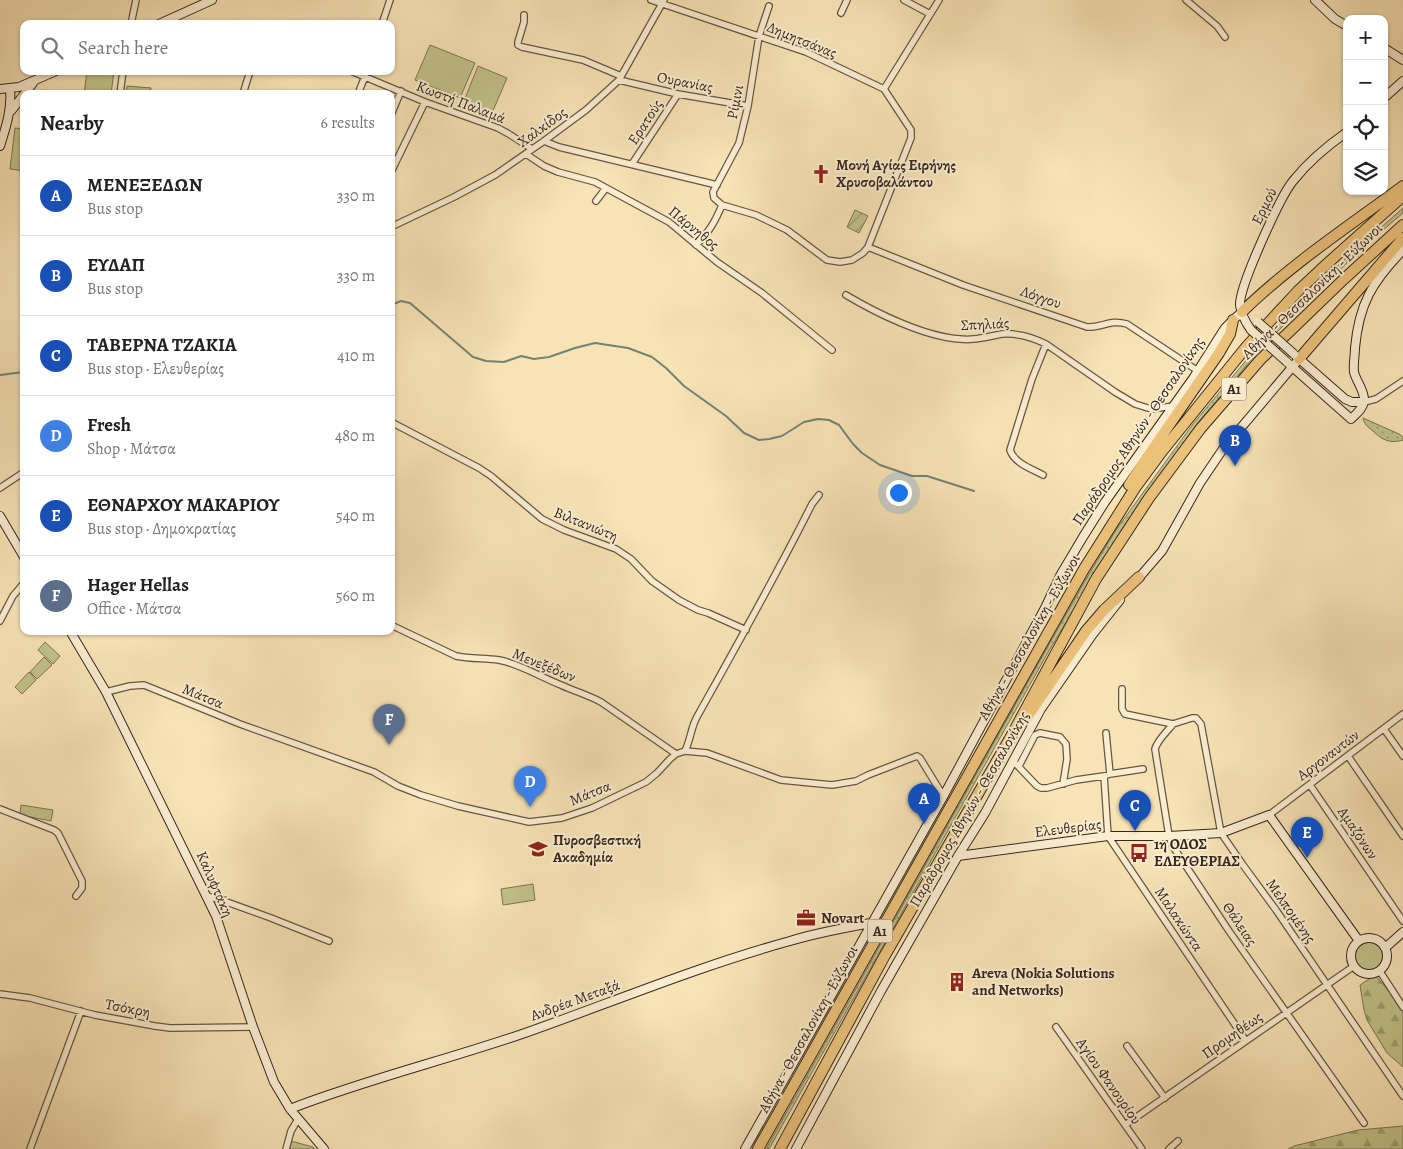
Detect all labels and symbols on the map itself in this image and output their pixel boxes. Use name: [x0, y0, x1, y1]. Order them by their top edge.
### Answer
street label: Δημητσάνας: [764, 17, 840, 63]
street label: Ουρανίας: [655, 67, 715, 97]
street label: Κωστή Παλαμά: [413, 76, 509, 128]
street label: Ρίμινι: [722, 83, 748, 121]
street label: Ερατούς: [623, 95, 667, 149]
street label: Χαλκίδος: [513, 102, 571, 152]
place label: Μονή Αγίας Ειρήνης Χρυσοβαλάντου: [836, 155, 956, 192]
church icon: Μονή Αγίας Ειρήνης Χρυσοβαλάντου: [810, 163, 832, 185]
street label: Ερμού: [1247, 184, 1282, 228]
street label: Πάρνηθος: [664, 201, 724, 255]
street label: Αθήνα - Θεσσαλονίκη - Εύζωνοι: [1237, 219, 1387, 364]
street label: Λόγγου: [1017, 280, 1064, 313]
street label: Σπηλιάς: [960, 313, 1010, 335]
street label: Παράδρομος Αθηνών - Θεσσαλονίκης: [1067, 333, 1209, 529]
road number: Α1: [1222, 378, 1246, 400]
pin: B: [1219, 425, 1251, 466]
your location: [886, 480, 912, 506]
street label: Βιλτανιώτη: [551, 502, 621, 546]
street label: Αθήνα - Θεσσαλονίκη - Εύζωνοι: [973, 551, 1085, 724]
street label: Μενεξέδων: [509, 643, 579, 687]
street label: Μάτσα: [179, 679, 227, 713]
pin: F: [373, 704, 405, 745]
street label: Παράδρομος Αθηνών - Θεσσαλονίκης: [905, 707, 1033, 911]
street label: Αργοναυτών: [1292, 725, 1363, 786]
pin: D: [514, 766, 546, 807]
street label: Μάτσα: [566, 776, 614, 810]
pin: A: [908, 783, 940, 824]
pin: C: [1119, 790, 1151, 831]
street label: Αμαζόνων: [1333, 802, 1383, 863]
street label: Ελευθερίας: [1033, 814, 1103, 842]
pin: E: [1291, 817, 1323, 858]
place label: Πυροσβεστική Ακαδημία: [552, 830, 641, 867]
place label: 1η ΟΔΟΣ ΕΛΕΥΘΕΡΙΑΣ: [1154, 834, 1240, 871]
school or university icon: Πυροσβεστική Ακαδημία: [527, 838, 549, 860]
bus stop icon: 1η ΟΔΟΣ ΕΛΕΥΘΕΡΙΑΣ: [1128, 842, 1150, 864]
street label: Καλυφτάκη: [192, 848, 238, 920]
street label: Μελπομένης: [1261, 875, 1321, 947]
street label: Μαλακώντα: [1150, 883, 1208, 955]
street label: Θάλειας: [1218, 898, 1262, 950]
office icon: Novart: [795, 907, 817, 929]
place label: Novart: [821, 908, 864, 928]
road number: Α1: [868, 919, 892, 942]
street label: Αθήνα - Θεσσαλονίκη - Εύζωνοι: [753, 942, 862, 1117]
place label: Areva (Nokia Solutions and Networks): [971, 963, 1115, 1000]
building icon: Areva (Nokia Solutions and Networks): [946, 971, 968, 993]
street label: Ανδρέα Μεταξά: [527, 975, 622, 1026]
street label: Τσόκρη: [104, 994, 152, 1022]
street label: Προμηθέως: [1198, 1007, 1266, 1063]
street label: Αγίου Φανουρίου: [1071, 1033, 1146, 1128]

